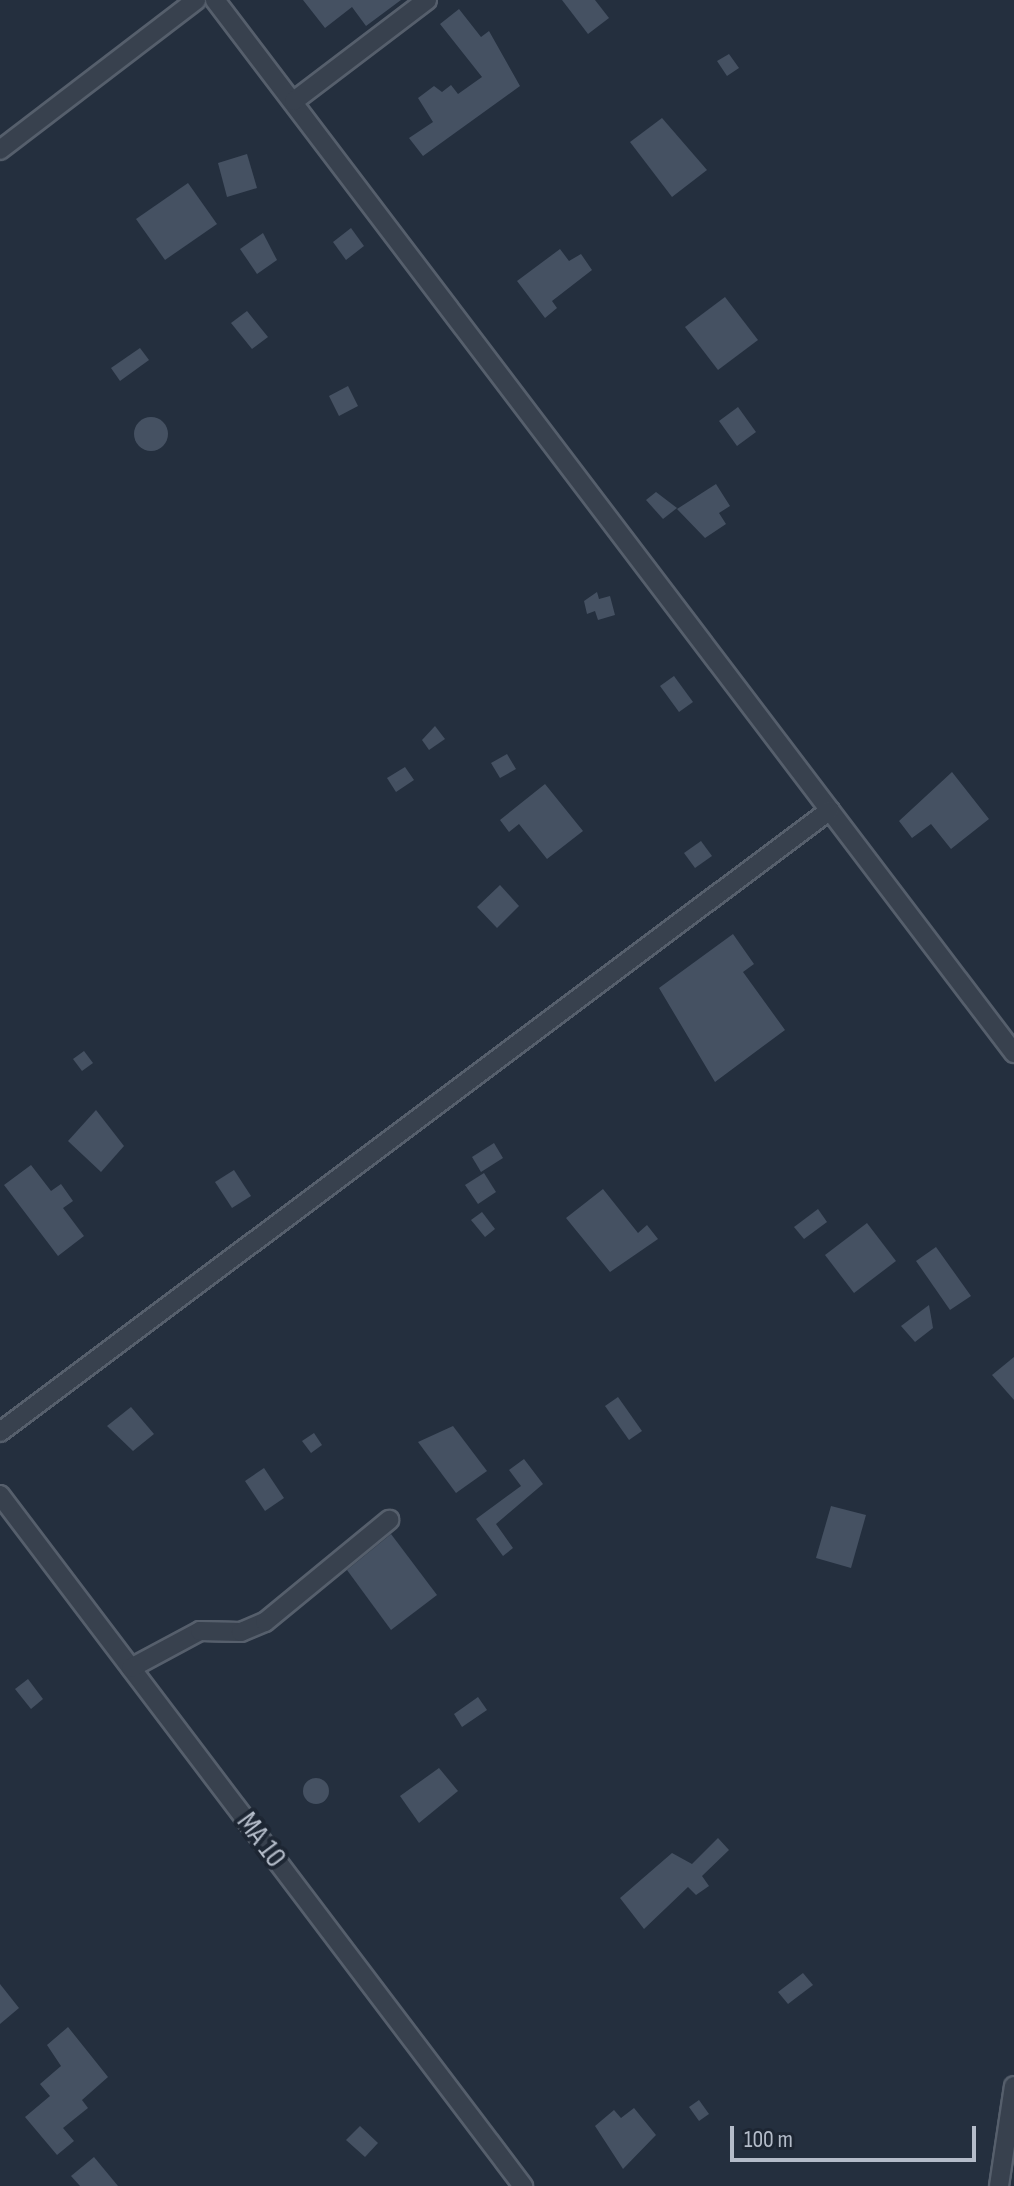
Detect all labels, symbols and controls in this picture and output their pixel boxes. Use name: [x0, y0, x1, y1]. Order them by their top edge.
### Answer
street label: MA 10: [229, 1805, 293, 1875]
scale bar: [734, 2110, 980, 2160]
text: 100 m: [744, 2125, 793, 2154]

